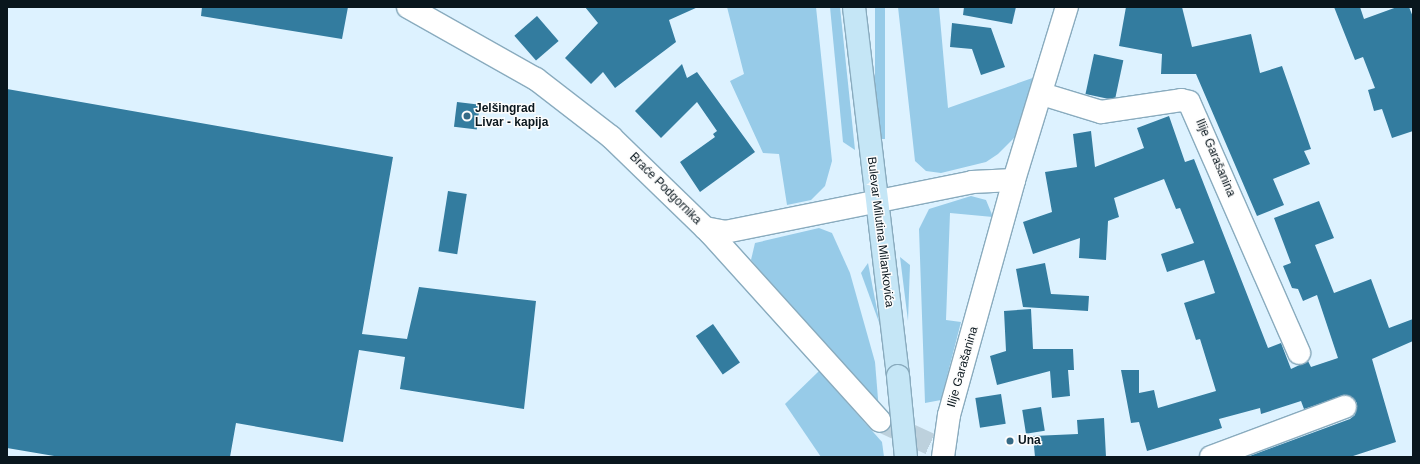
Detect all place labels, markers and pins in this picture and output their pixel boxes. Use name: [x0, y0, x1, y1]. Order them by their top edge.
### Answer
place label: Jelšingrad Livar - kapija: [475, 102, 548, 130]
marker: Jelšingrad Livar - kapija: [462, 111, 472, 121]
place label: Una: [1018, 434, 1041, 448]
marker: Una: [1005, 436, 1015, 446]

